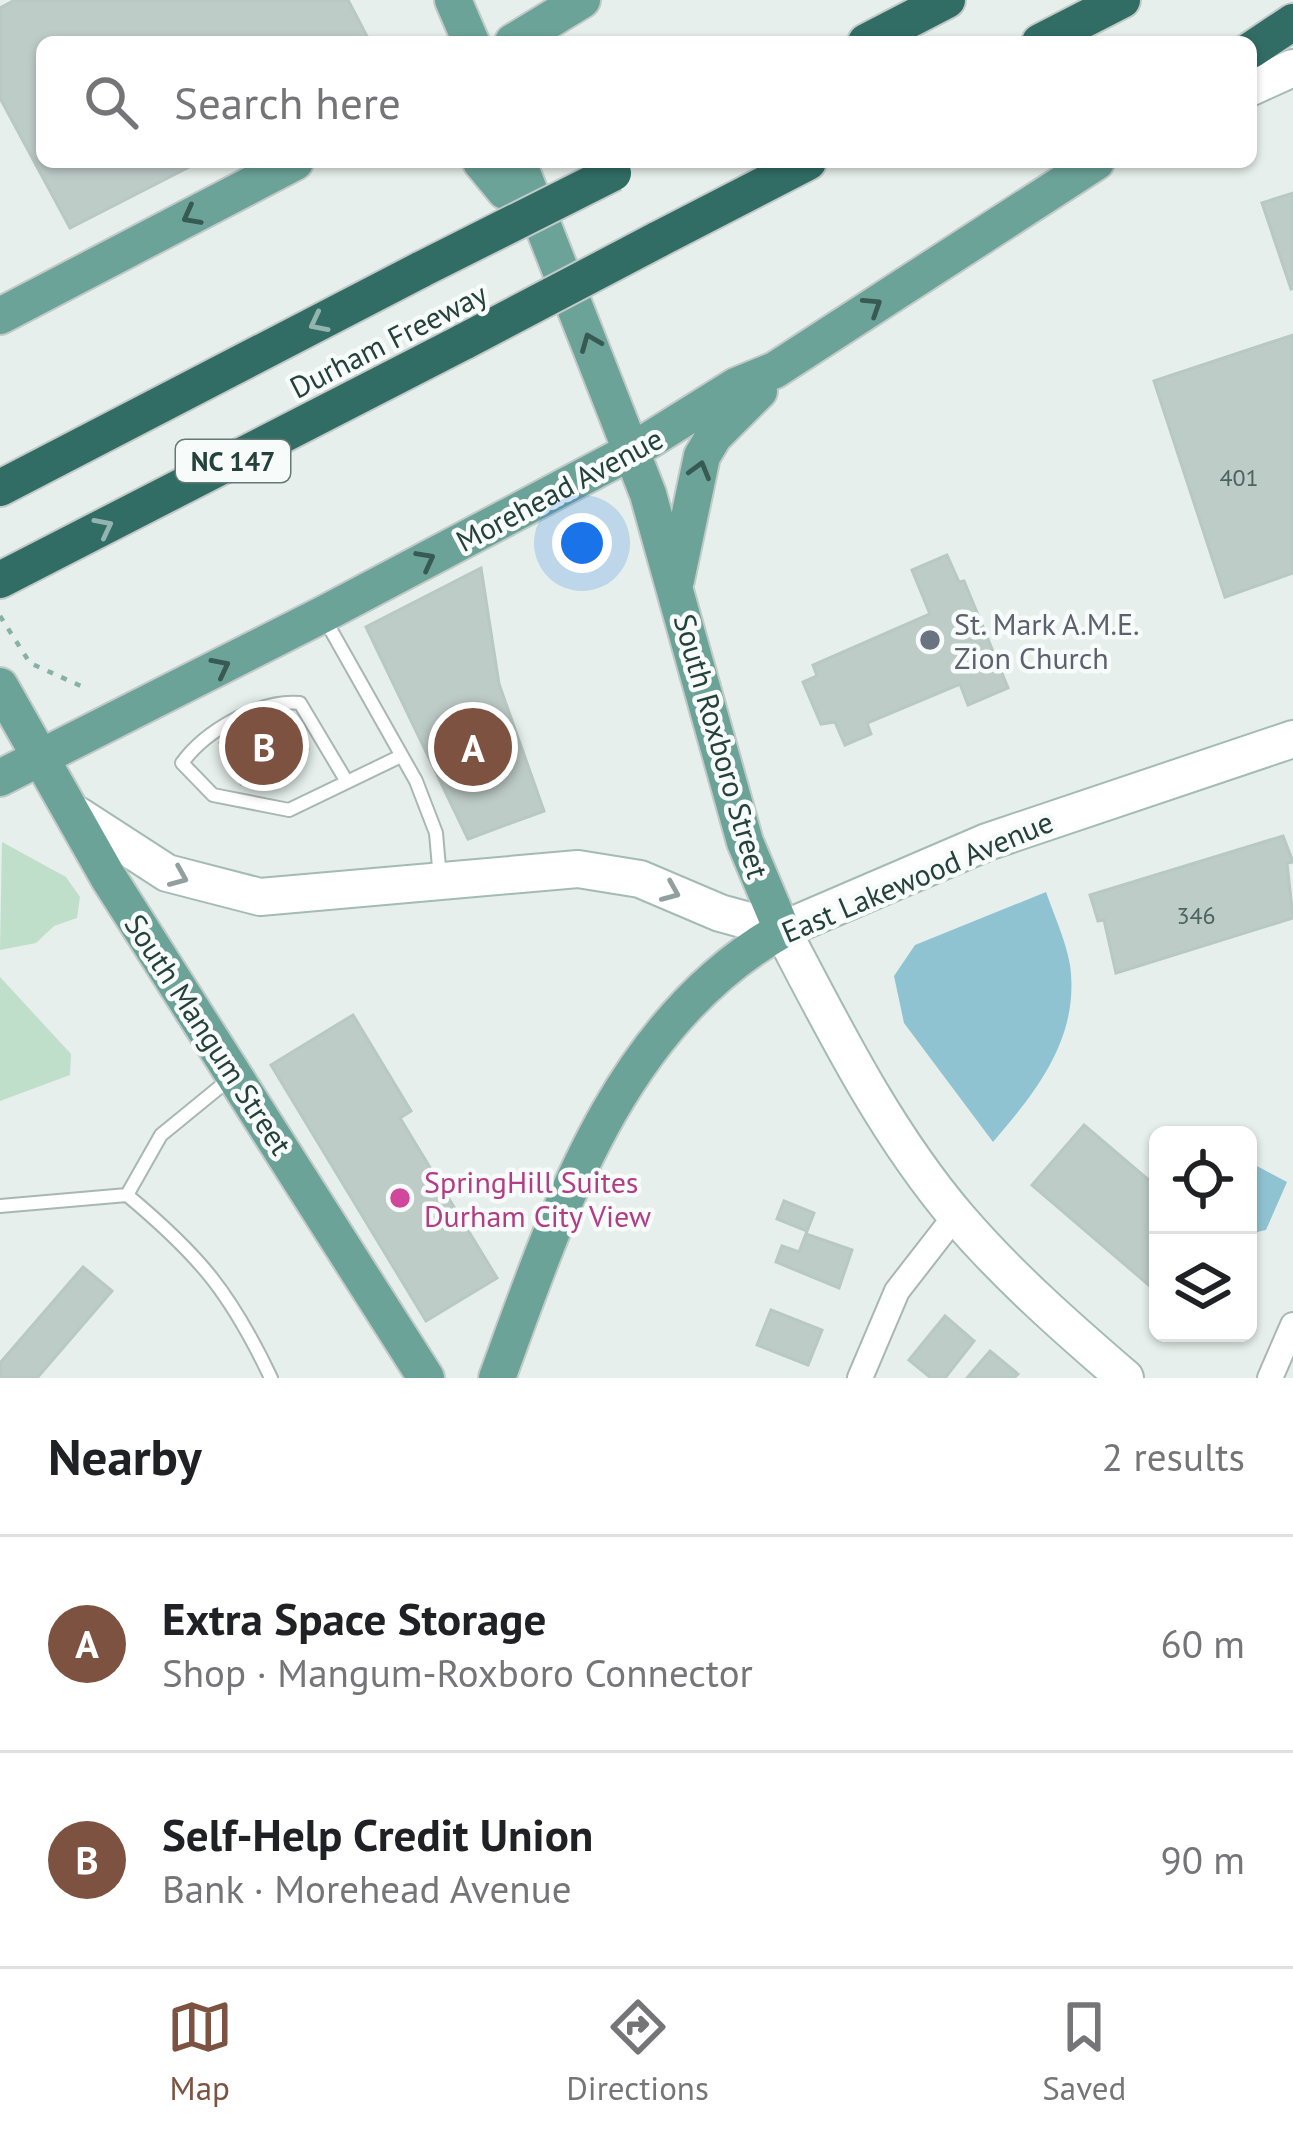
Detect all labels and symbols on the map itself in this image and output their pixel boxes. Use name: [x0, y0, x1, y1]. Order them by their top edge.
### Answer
one-way arrow: [182, 202, 204, 225]
street label: Durham Freeway: [283, 274, 493, 406]
one-way arrow: [860, 298, 882, 320]
one-way arrow: [309, 308, 331, 331]
one-way arrow: [580, 333, 604, 354]
street label: Morehead Avenue: [449, 418, 669, 560]
road number: NC 147: [176, 440, 290, 482]
one-way arrow: [686, 460, 711, 481]
house number: 401: [1219, 462, 1259, 493]
your location: [552, 513, 612, 573]
one-way arrow: [92, 517, 113, 541]
one-way arrow: [413, 552, 435, 575]
place label: St. Mark A.M.E. Zion Church: [954, 604, 1139, 677]
street label: South Roxboro Street: [666, 609, 778, 883]
marker: St. Mark A.M.E. Zion Church: [917, 627, 943, 653]
one-way arrow: [209, 657, 230, 681]
pin: B: [225, 701, 303, 791]
pin: A: [434, 702, 512, 792]
street label: East Lakewood Avenue: [775, 801, 1059, 951]
one-way arrow: [167, 863, 188, 887]
one-way arrow: [659, 878, 680, 902]
house number: 346: [1176, 900, 1216, 931]
street label: South Mangum Street: [117, 906, 301, 1162]
place label: SpringHill Suites Durham City View: [424, 1162, 651, 1235]
marker: SpringHill Suites Durham City View: [387, 1185, 413, 1211]

